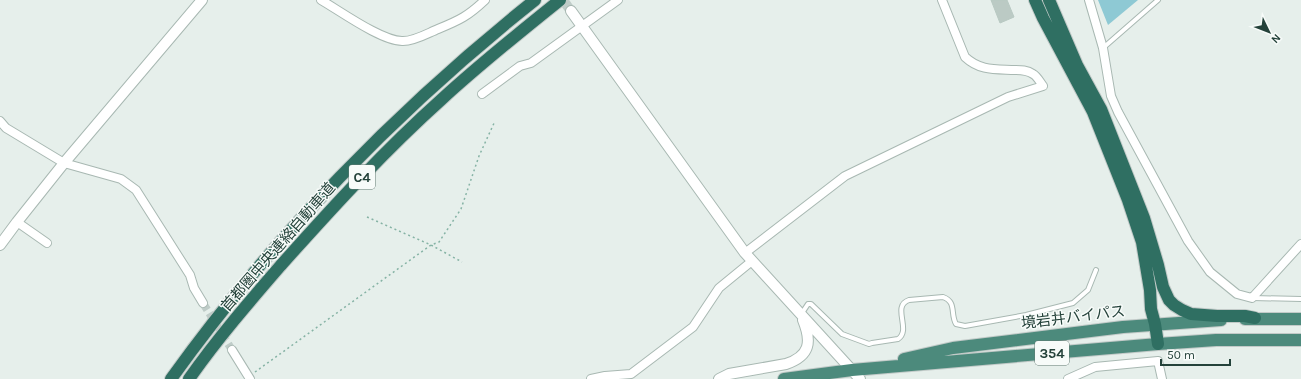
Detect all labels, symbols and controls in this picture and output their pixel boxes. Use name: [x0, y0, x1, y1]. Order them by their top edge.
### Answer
north arrow: [1249, 12, 1289, 52]
text: N: [1269, 31, 1283, 46]
road number: C4: [349, 165, 375, 189]
street label: 首都圏中央連絡自動車道: [217, 179, 339, 315]
street label: 境岩井バイパス: [1020, 302, 1126, 332]
road number: 354: [1035, 341, 1069, 365]
scale bar: [1161, 341, 1230, 367]
text: 50 m: [1167, 348, 1195, 362]

